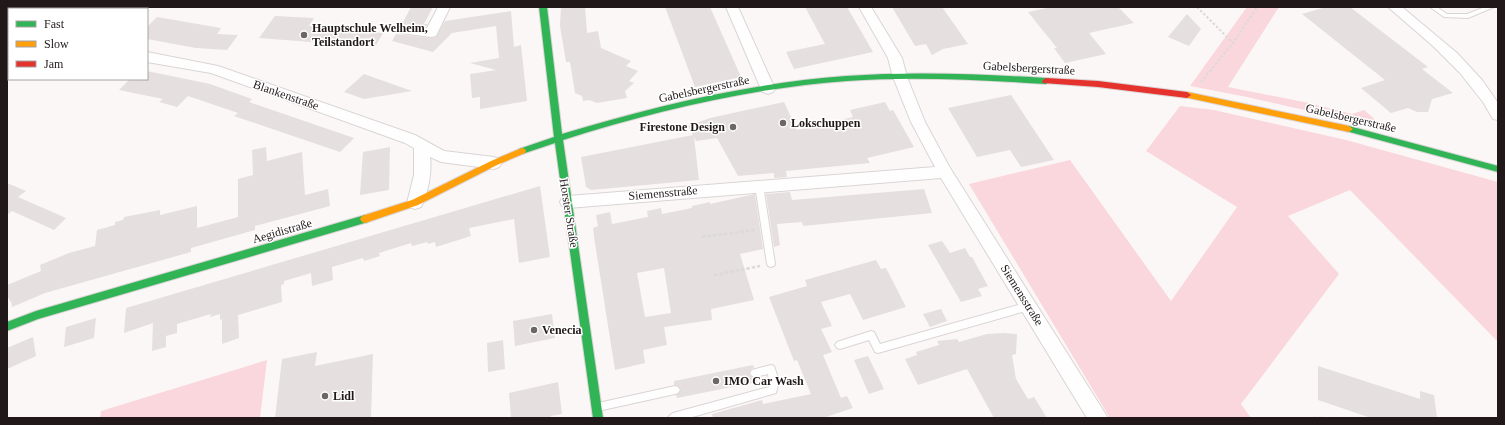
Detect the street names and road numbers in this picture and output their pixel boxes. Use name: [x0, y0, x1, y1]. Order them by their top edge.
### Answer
street label: Gabelsbergerstraße: [982, 59, 1076, 77]
street label: Gabelsbergerstraße: [657, 73, 751, 105]
street label: Blankenstraße: [251, 77, 321, 113]
street label: Gabelsbergerstraße: [1304, 101, 1398, 135]
street label: Horster Straße: [557, 178, 581, 248]
street label: Siemensstraße: [628, 183, 698, 203]
street label: Aegidistraße: [251, 216, 313, 246]
street label: Siemensstraße: [998, 262, 1046, 328]

